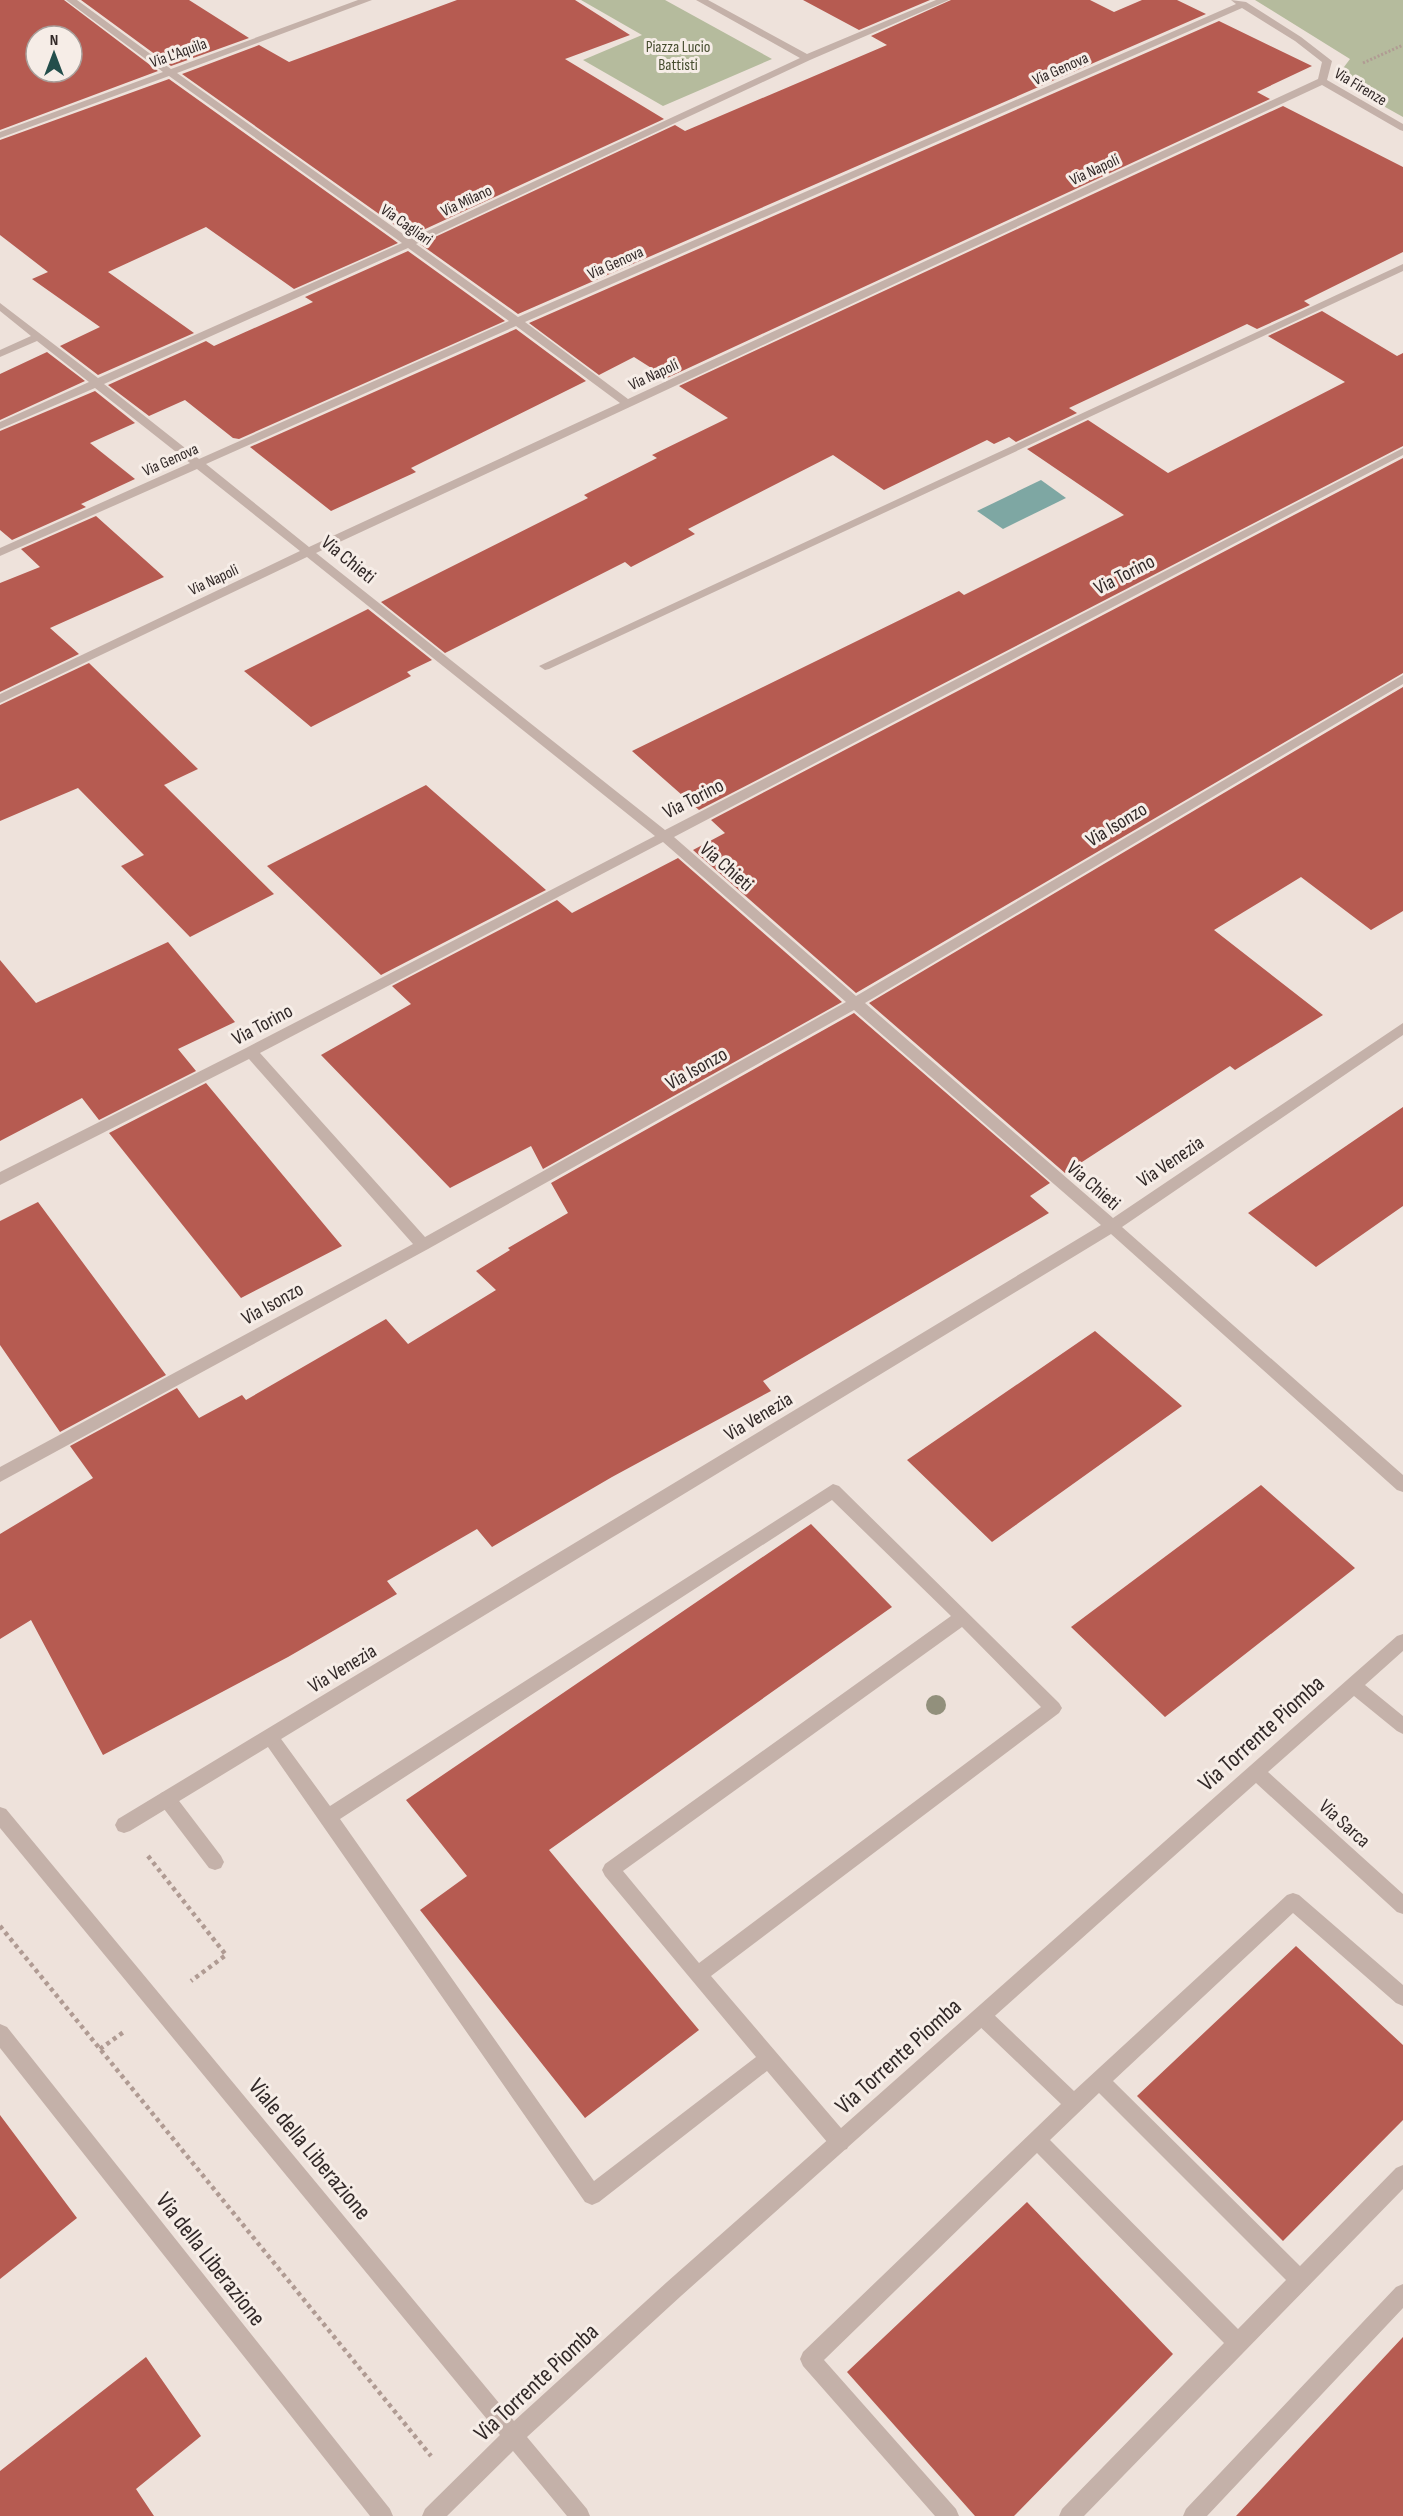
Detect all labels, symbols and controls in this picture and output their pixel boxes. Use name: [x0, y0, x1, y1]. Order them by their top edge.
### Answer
north arrow: [24, 24, 84, 84]
text: N: [50, 31, 58, 50]
street label: Via L'Aquila: [148, 34, 209, 72]
park label: Piazza Lucio Battisti: [646, 38, 710, 75]
street label: Via Genova: [1030, 49, 1091, 90]
street label: Via Firenze: [1331, 64, 1390, 110]
street label: Via Napoli: [1067, 151, 1123, 190]
street label: Via Milano: [438, 181, 495, 221]
street label: Via Cagliari: [377, 201, 436, 250]
street label: Via Genova: [585, 243, 646, 284]
street label: Via Napoli: [626, 356, 682, 395]
street label: Via Genova: [140, 440, 201, 481]
street label: Via Chieti: [316, 531, 381, 589]
street label: Via Torino: [1090, 549, 1159, 600]
street label: Via Napoli: [186, 561, 242, 600]
street label: Via Torino: [659, 773, 728, 824]
street label: Via Isonzo: [1082, 797, 1151, 852]
street label: Via Chieti: [695, 837, 758, 897]
street label: Via Torino: [228, 999, 297, 1051]
street label: Via Isonzo: [661, 1042, 732, 1096]
street label: Via Venezia: [1133, 1131, 1208, 1193]
street label: Via Chieti: [1062, 1156, 1125, 1216]
street label: Via Isonzo: [237, 1277, 308, 1331]
street label: Via Venezia: [720, 1387, 797, 1447]
street label: Via Venezia: [304, 1639, 381, 1699]
street label: Via Torrente Piomba: [1192, 1669, 1330, 1798]
street label: Via Sarca: [1314, 1795, 1375, 1853]
street label: Via Torrente Piomba: [829, 1992, 967, 2121]
street label: Viale della Liberazione: [242, 2073, 377, 2226]
street label: Via della Liberazione: [149, 2187, 272, 2332]
street label: Via Torrente Piomba: [468, 2317, 605, 2447]

